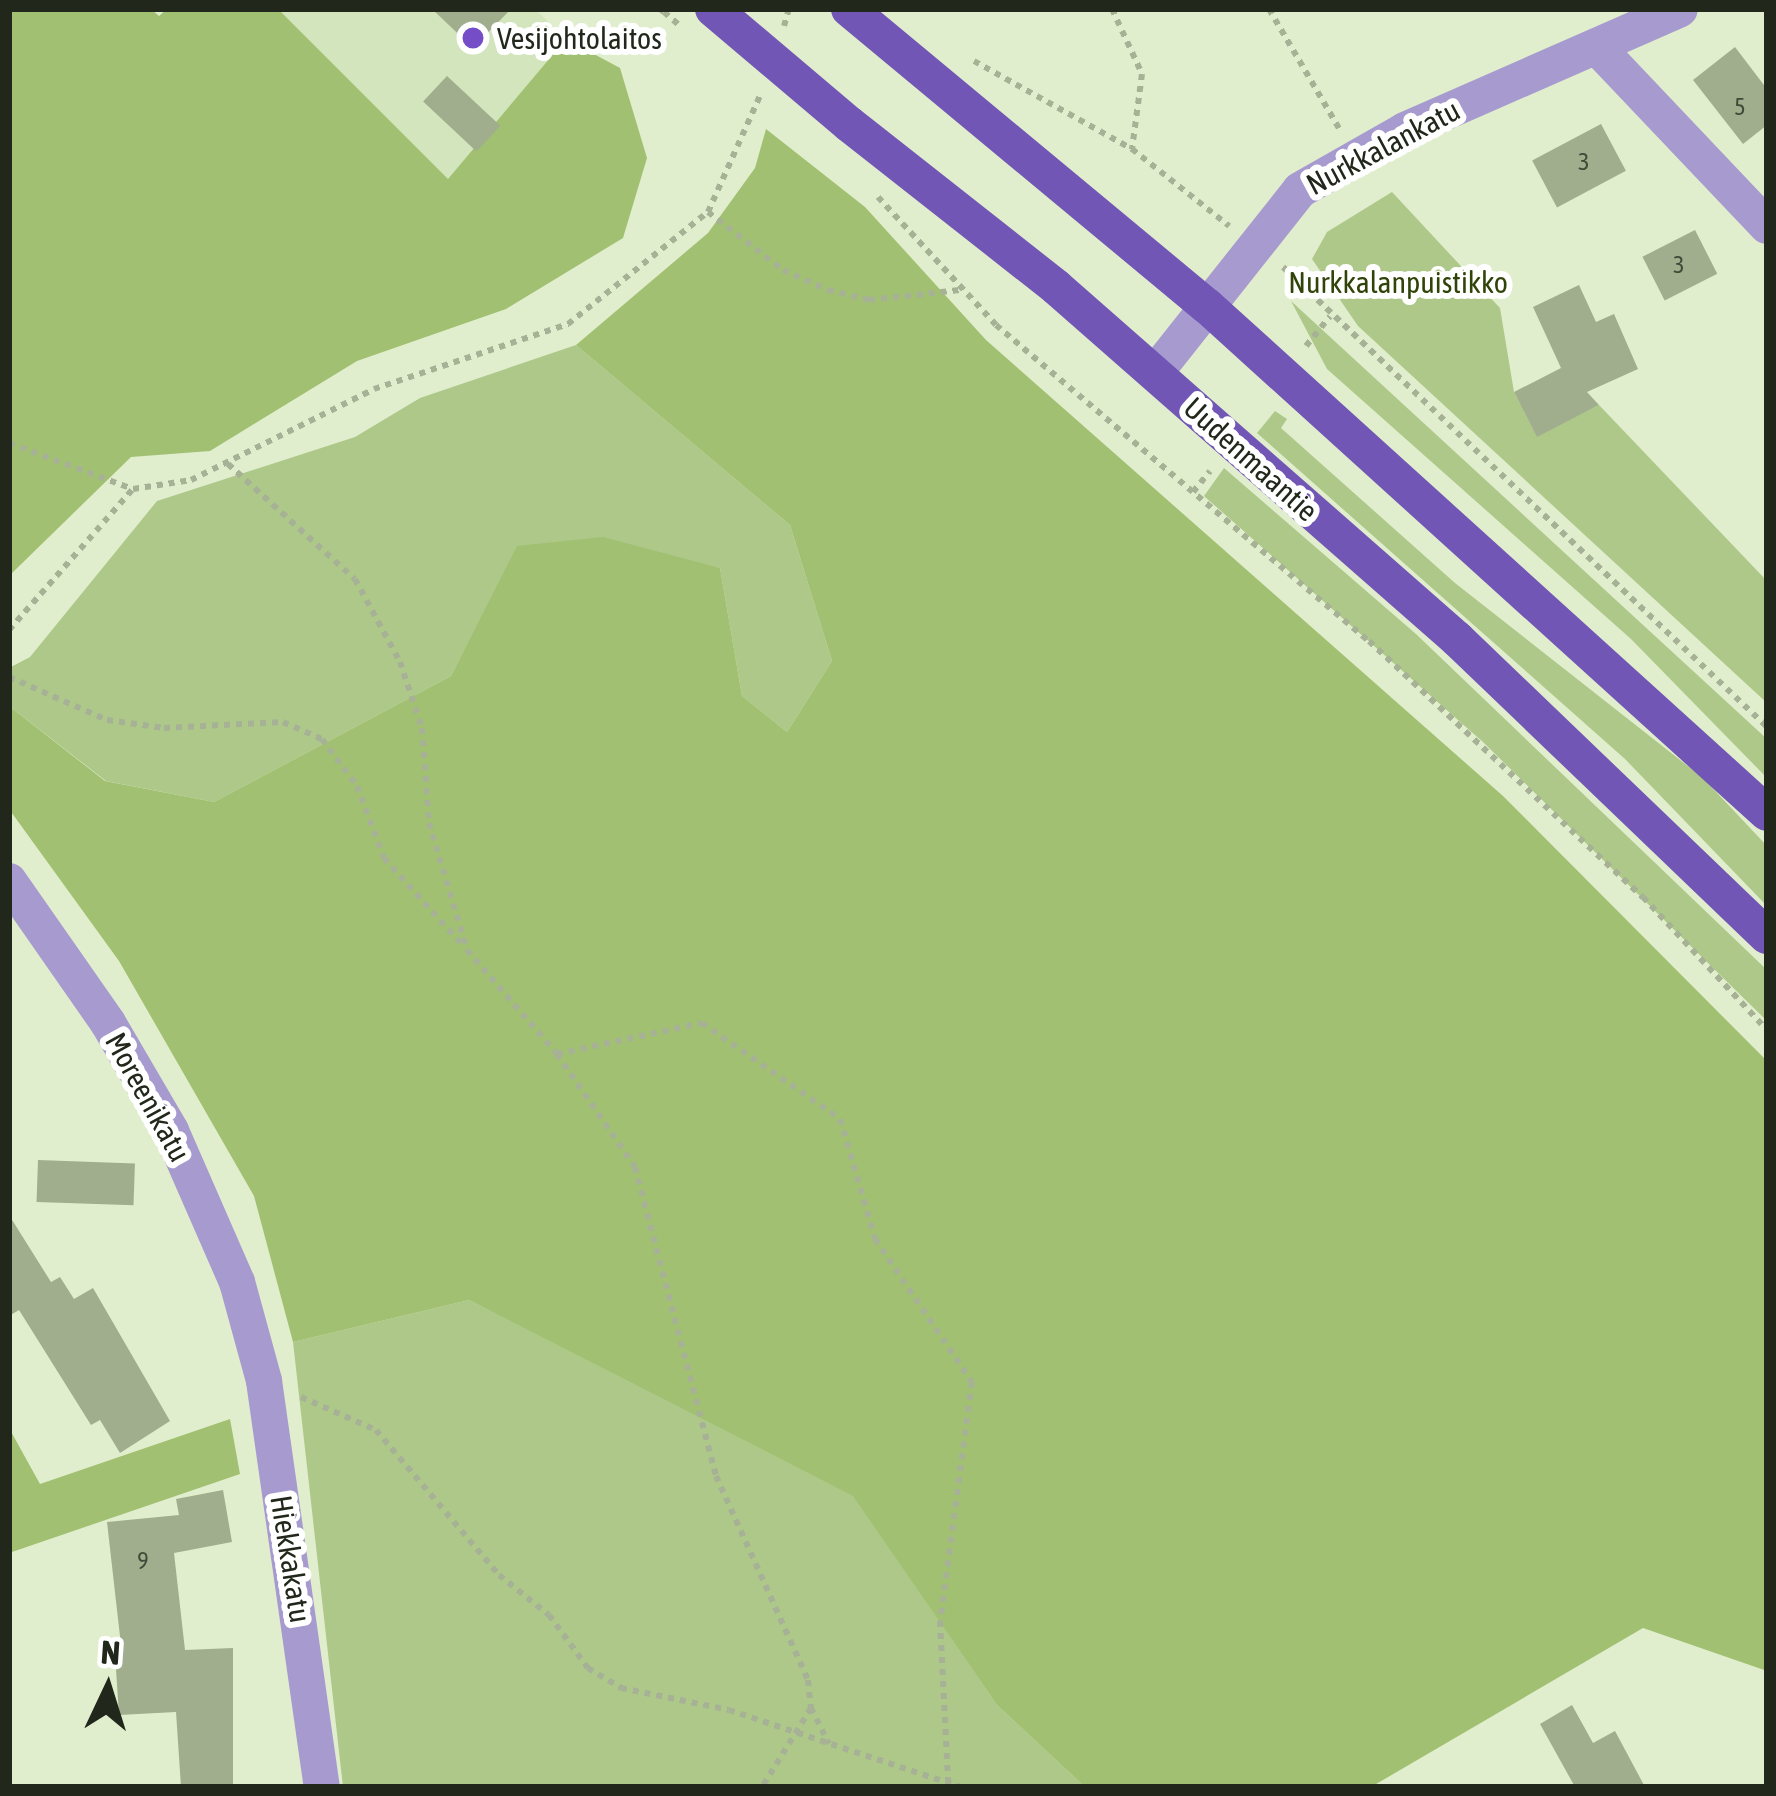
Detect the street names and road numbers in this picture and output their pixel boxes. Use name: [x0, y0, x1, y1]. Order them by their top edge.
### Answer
street label: Nurkkalankatu: [1300, 92, 1466, 202]
street label: Uudenmaantie: [1177, 389, 1325, 529]
street label: Moreenikatu: [98, 1026, 198, 1168]
street label: Hiekkakatu: [263, 1493, 319, 1625]

